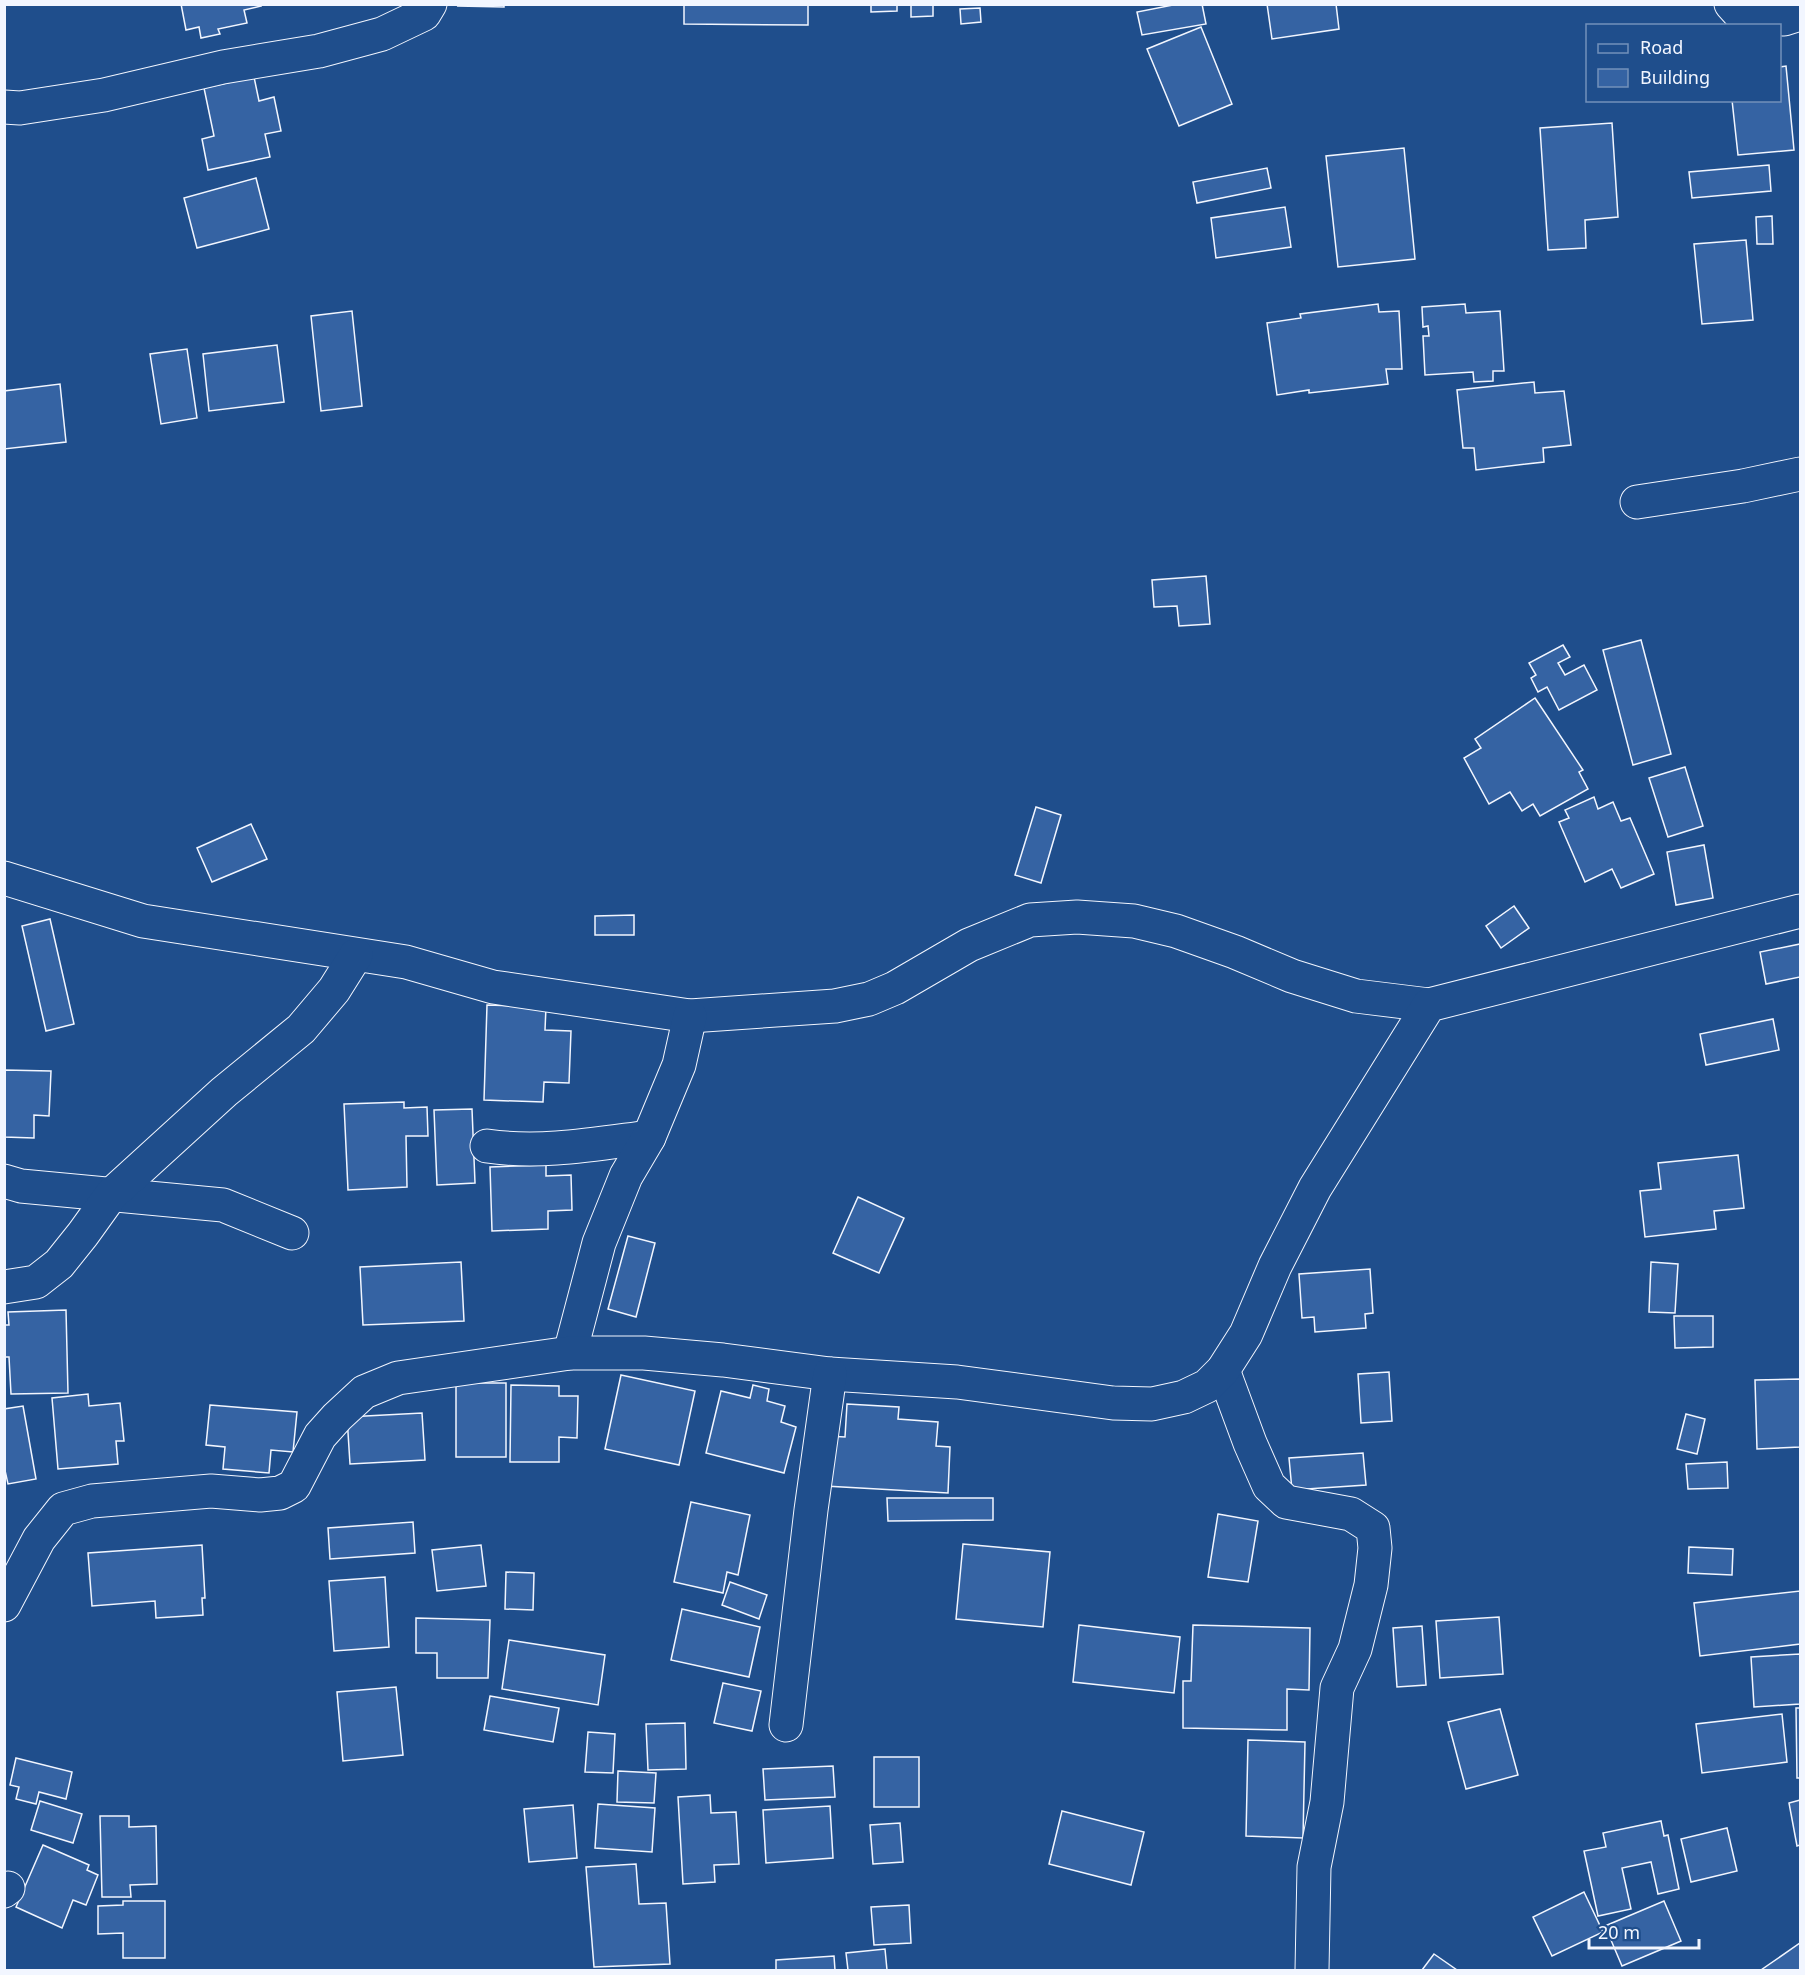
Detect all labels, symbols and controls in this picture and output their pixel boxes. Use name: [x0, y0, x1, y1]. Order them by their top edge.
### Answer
legend: [1586, 24, 1781, 102]
text: Road: [1640, 35, 1683, 59]
text: Building: [1640, 65, 1710, 89]
scale bar: [1589, 1912, 1698, 1950]
text: 20 m: [1598, 1920, 1640, 1944]

